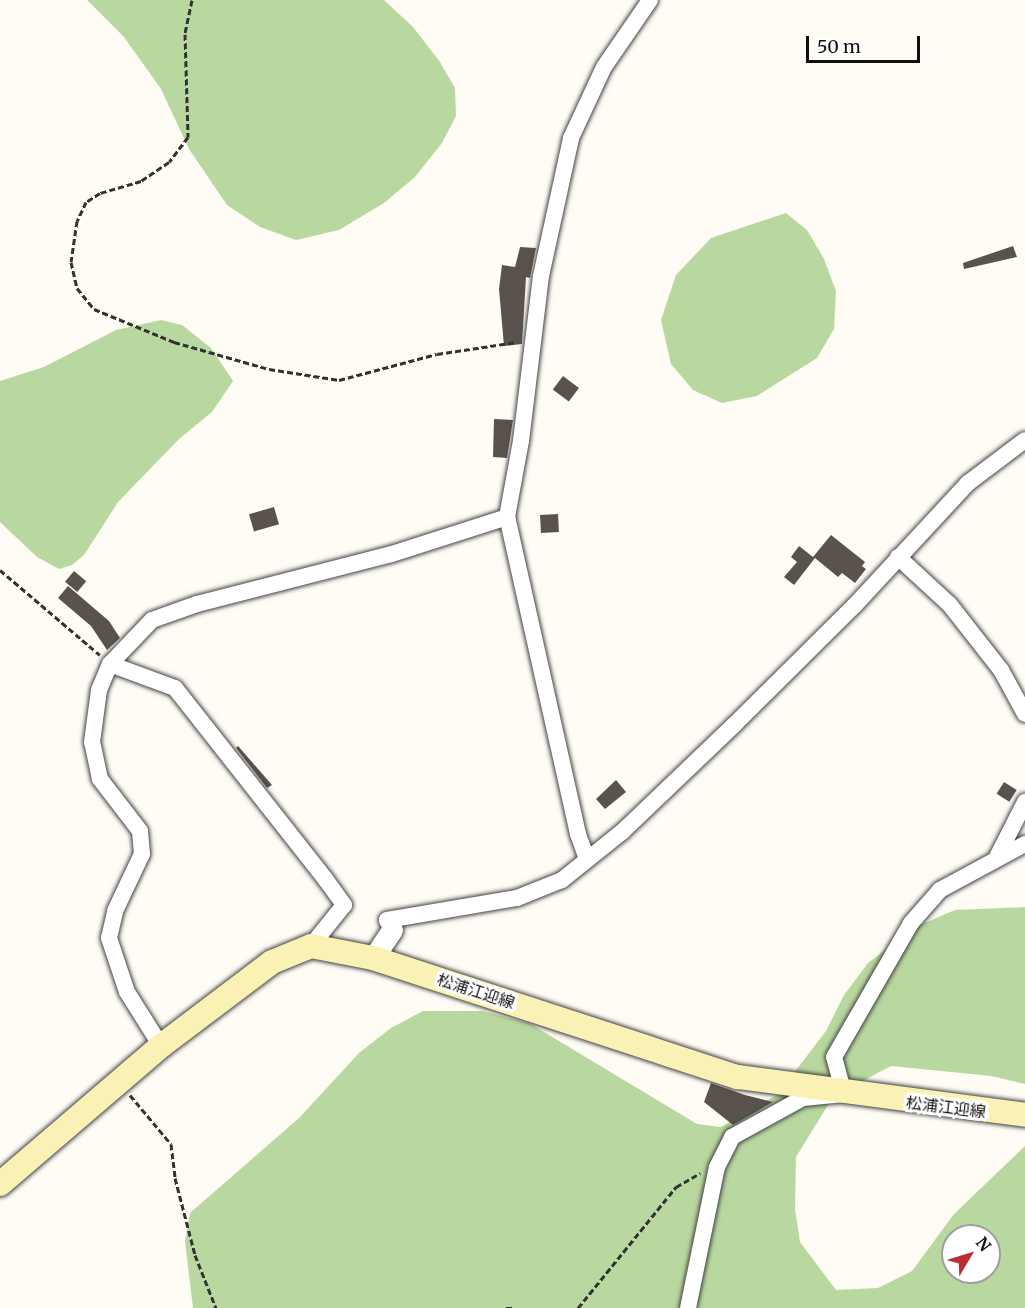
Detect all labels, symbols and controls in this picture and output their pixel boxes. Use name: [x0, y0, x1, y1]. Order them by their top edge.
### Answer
scale bar: [809, 24, 923, 62]
text: 50 m: [817, 35, 861, 58]
street label: 松浦江迎線: [435, 970, 517, 1012]
street label: 松浦江迎線: [905, 1093, 987, 1121]
north arrow: [941, 1224, 1001, 1284]
text: N: [972, 1233, 995, 1255]

